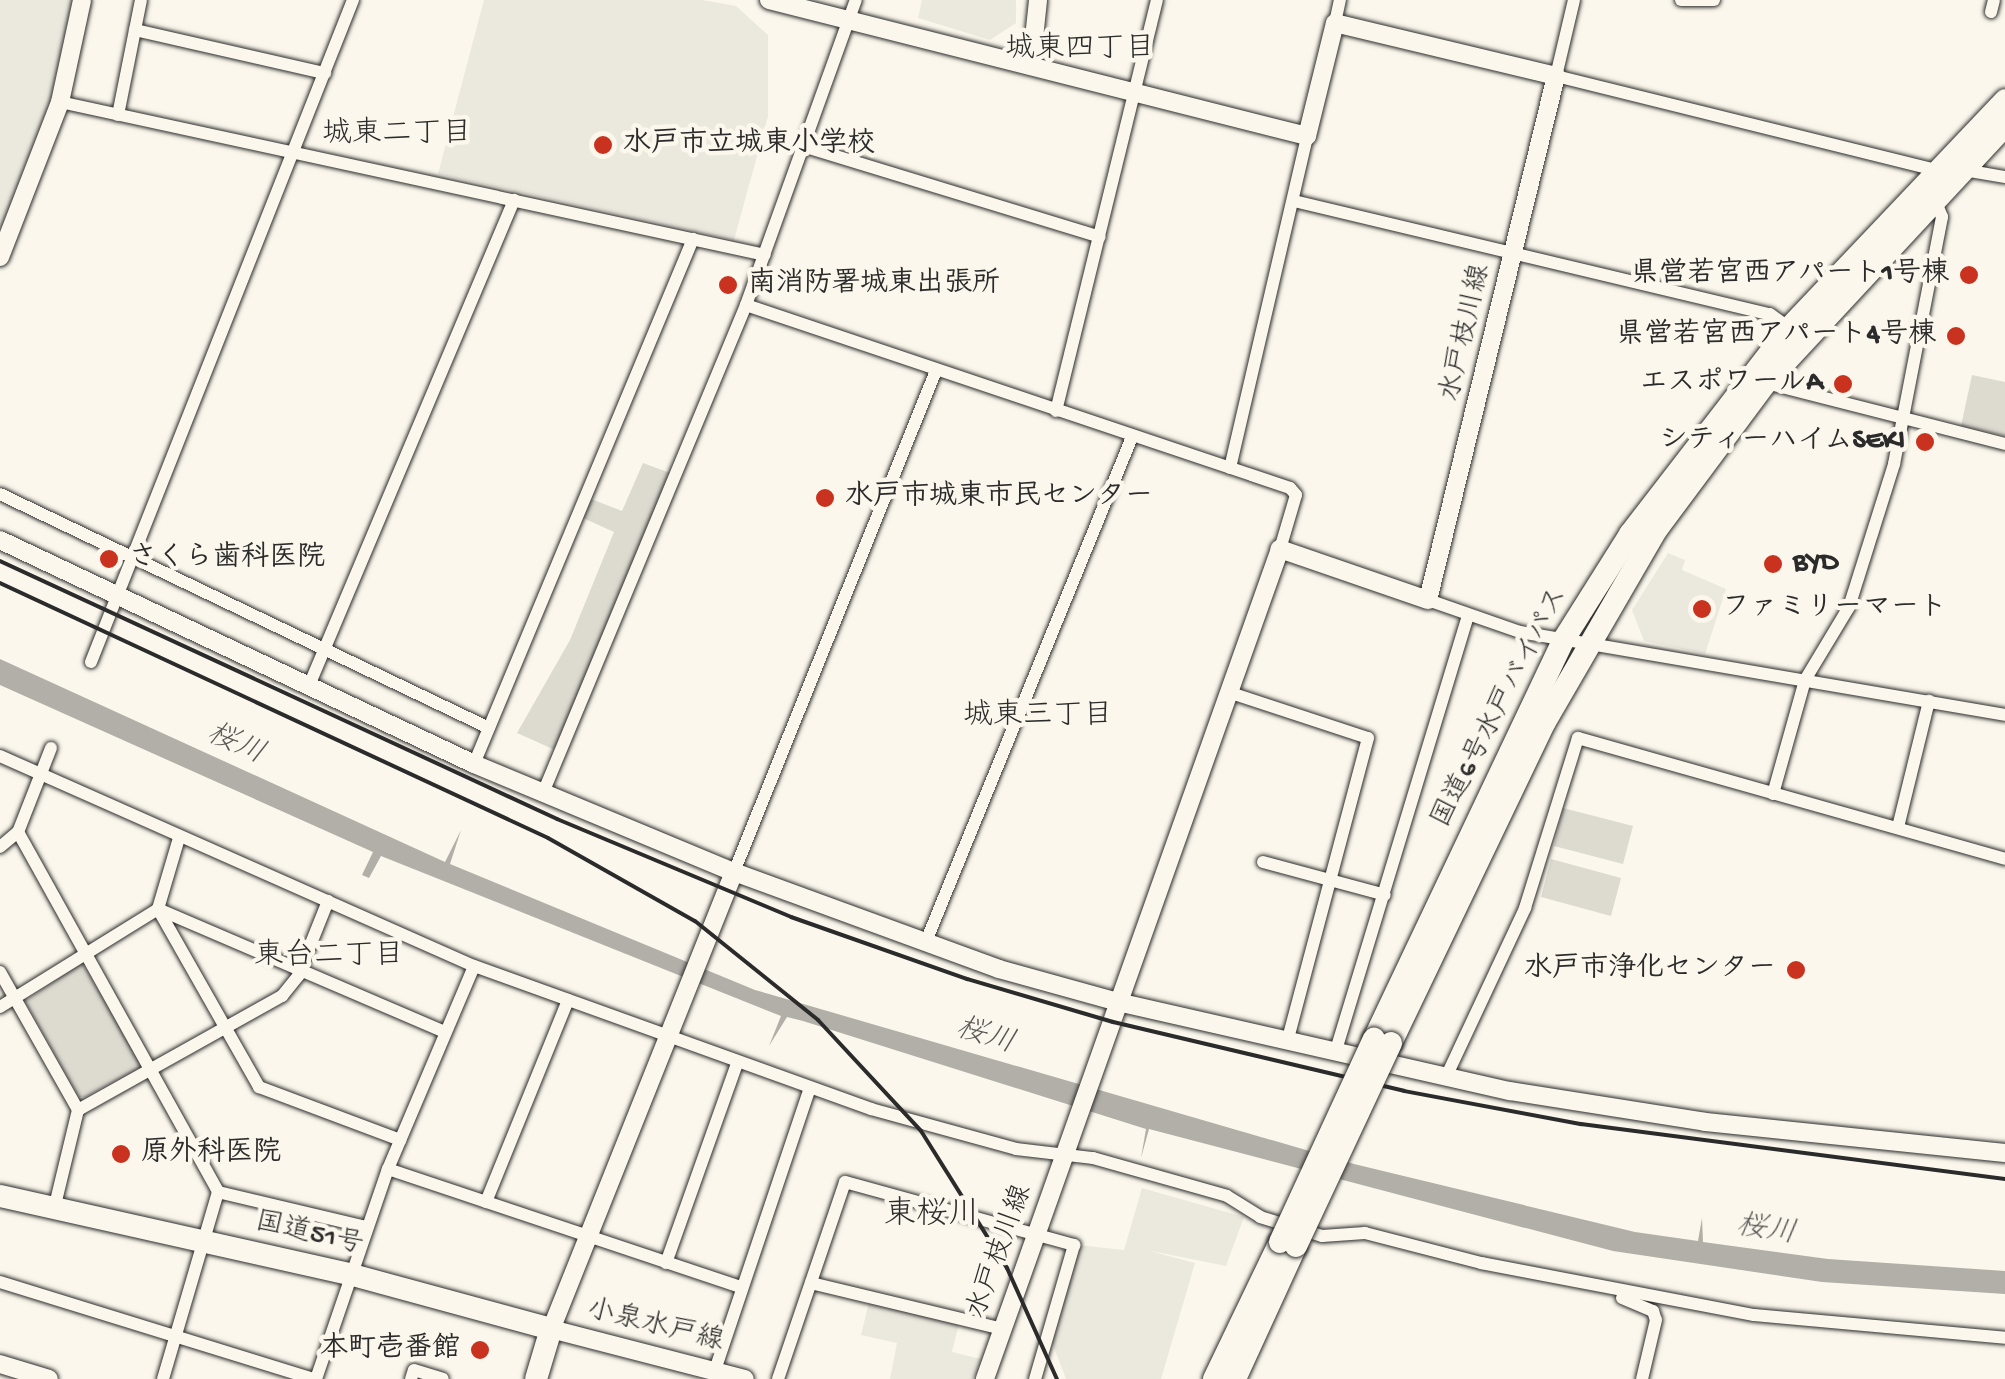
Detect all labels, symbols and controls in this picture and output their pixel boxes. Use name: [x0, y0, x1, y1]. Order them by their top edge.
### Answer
district label: 城東四丁目: [1005, 33, 1155, 69]
district label: 城東二丁目: [322, 118, 472, 154]
place label: 水戸市立城東小学校: [623, 128, 875, 162]
marker: 水戸市立城東小学校: [592, 134, 614, 156]
place label: 県営若宮西アパート1号棟: [1630, 258, 1949, 292]
street label: 水戸枝川線: [1435, 261, 1499, 405]
marker: 県営若宮西アパート1号棟: [1958, 264, 1980, 286]
place label: 南消防署城東出張所: [748, 268, 1000, 302]
marker: 南消防署城東出張所: [717, 274, 739, 296]
place label: 県営若宮西アパート4号棟: [1615, 319, 1936, 353]
marker: 県営若宮西アパート4号棟: [1945, 325, 1967, 347]
place label: エスポワールA: [1638, 367, 1823, 401]
marker: エスポワールA: [1832, 373, 1854, 395]
place label: シティーハイムSEKI: [1656, 425, 1905, 459]
marker: シティーハイムSEKI: [1914, 431, 1936, 453]
place label: 水戸市城東市民センター: [845, 481, 1153, 515]
marker: 水戸市城東市民センター: [814, 487, 836, 509]
place label: さくら歯科医院: [129, 542, 325, 576]
place label: BYD: [1793, 547, 1839, 581]
marker: さくら歯科医院: [98, 548, 120, 570]
marker: BYD: [1762, 553, 1784, 575]
street label: 国道6号水戸バイパス: [1426, 582, 1576, 834]
place label: ファミリーマート: [1722, 592, 1946, 626]
marker: ファミリーマート: [1691, 598, 1713, 620]
district label: 城東三丁目: [963, 700, 1113, 736]
water label: 桜川: [200, 717, 270, 775]
district label: 東台二丁目: [254, 940, 404, 976]
place label: 水戸市浄化センター: [1524, 953, 1776, 987]
marker: 水戸市浄化センター: [1785, 959, 1807, 981]
water label: 桜川: [951, 1012, 1019, 1064]
place label: 原外科医院: [141, 1137, 281, 1171]
marker: 原外科医院: [110, 1143, 132, 1165]
street label: 水戸枝川線: [961, 1180, 1041, 1324]
district label: 東桜川: [884, 1197, 980, 1235]
street label: 国道51号: [252, 1206, 366, 1264]
water label: 桜川: [1734, 1210, 1798, 1254]
street label: 小泉水戸線: [583, 1294, 727, 1360]
place label: 本町壱番館: [320, 1333, 460, 1367]
marker: 本町壱番館: [469, 1339, 491, 1361]

